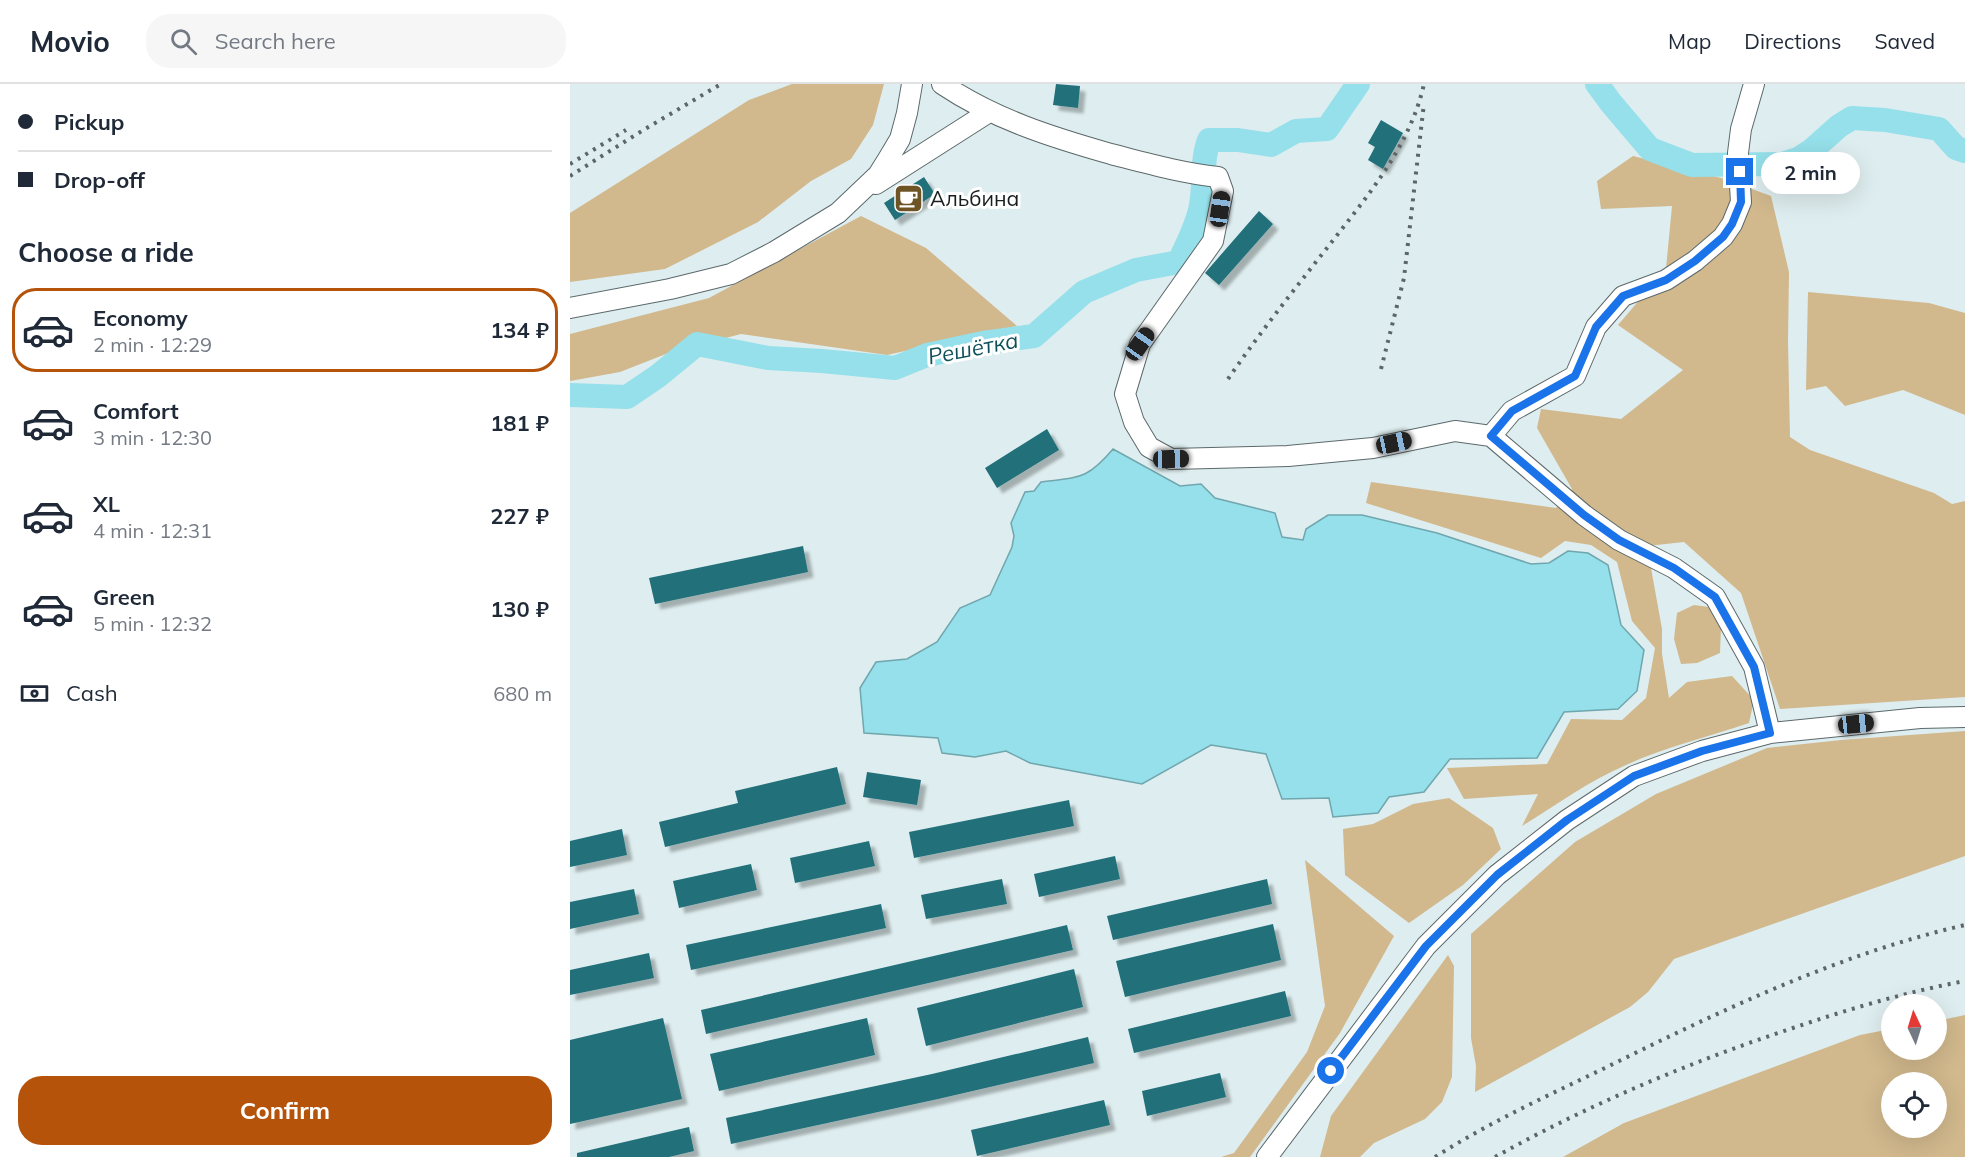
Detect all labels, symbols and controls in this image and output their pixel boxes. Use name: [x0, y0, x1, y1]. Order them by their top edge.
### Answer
search box: [146, 14, 566, 68]
text: Movio: [30, 24, 110, 59]
icon: search: [167, 25, 200, 58]
text: Search here: [215, 27, 336, 55]
text: Map: [1668, 28, 1711, 54]
text: Directions: [1744, 28, 1841, 54]
text: Saved: [1874, 28, 1935, 54]
text: Pickup: [54, 108, 124, 136]
callout: 2 min: [1761, 151, 1860, 193]
route end: [1726, 158, 1753, 185]
text: 2 min: [1784, 160, 1837, 185]
text: Drop-off: [54, 166, 145, 194]
cafe icon: Альбина: [893, 183, 925, 215]
place label: Альбина: [930, 185, 1019, 211]
car: [1209, 190, 1231, 228]
text: Choose a ride: [18, 235, 194, 269]
icon: car: [21, 303, 75, 357]
text: Economy: [93, 304, 188, 332]
text: 134 ₽: [490, 316, 549, 344]
car: [1122, 324, 1158, 364]
water label: Решётка: [925, 326, 1021, 370]
text: 2 min · 12:29: [93, 332, 212, 357]
icon: car: [21, 396, 75, 450]
text: Comfort: [93, 397, 179, 425]
text: 181 ₽: [490, 409, 549, 437]
text: 3 min · 12:30: [93, 425, 212, 450]
car: [1375, 430, 1413, 456]
car: [1153, 450, 1189, 468]
icon: car: [21, 489, 75, 543]
text: XL: [93, 490, 120, 518]
text: 227 ₽: [490, 502, 549, 530]
text: 4 min · 12:31: [93, 518, 212, 543]
icon: car: [21, 582, 75, 636]
text: Green: [93, 583, 155, 611]
text: 130 ₽: [490, 595, 549, 623]
text: 5 min · 12:32: [93, 611, 212, 636]
icon: cash: [18, 677, 51, 710]
text: Cash: [66, 679, 118, 707]
text: 680 m: [493, 681, 552, 706]
car: [1837, 713, 1875, 735]
north arrow: [1881, 994, 1947, 1060]
map controls: [1881, 994, 1947, 1138]
route start: [1317, 1057, 1344, 1084]
button: locate: [1881, 1072, 1947, 1138]
button: Confirm: [18, 1076, 552, 1145]

